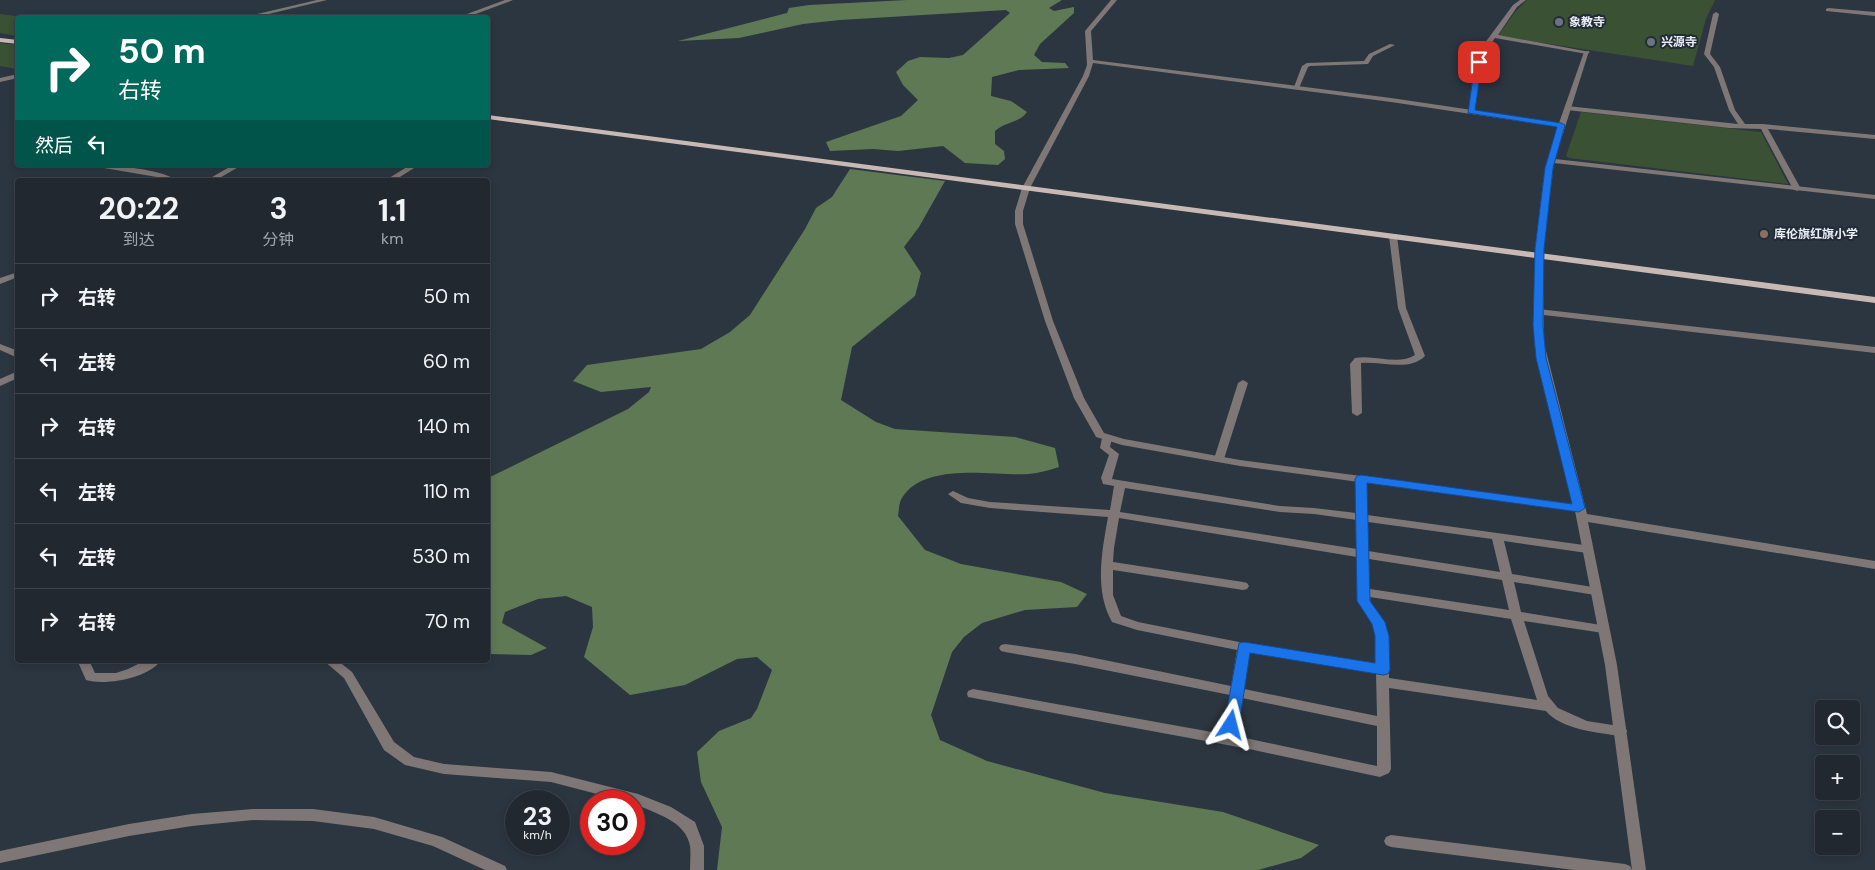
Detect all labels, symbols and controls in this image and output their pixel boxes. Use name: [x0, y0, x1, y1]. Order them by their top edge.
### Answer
place label: 象教寺: [1569, 14, 1605, 30]
marker: 象教寺: [1553, 16, 1565, 28]
text: 50 m: [118, 28, 206, 74]
place label: 兴源寺: [1661, 34, 1697, 50]
icon: right: [35, 35, 100, 100]
marker: 兴源寺: [1645, 36, 1657, 48]
pin: [1458, 41, 1500, 83]
icon: arrive: [1465, 48, 1493, 76]
text: 右转: [118, 76, 162, 105]
icon: left: [83, 130, 111, 158]
text: 然后: [35, 133, 73, 158]
text: 20:22: [99, 189, 179, 228]
text: 3: [270, 189, 288, 228]
text: 1.1: [378, 191, 406, 230]
place label: 库伦旗红旗小学: [1774, 226, 1858, 242]
text: km: [381, 228, 403, 249]
marker: 库伦旗红旗小学: [1758, 228, 1770, 240]
text: 到达: [123, 229, 155, 250]
text: 分钟: [263, 229, 295, 250]
icon: right: [35, 282, 63, 310]
text: 50 m: [423, 284, 470, 309]
text: 右转: [78, 285, 116, 310]
icon: left: [35, 347, 63, 375]
text: 60 m: [423, 349, 470, 374]
text: 左转: [78, 350, 116, 375]
icon: right: [35, 412, 63, 440]
text: 140 m: [418, 414, 470, 439]
text: 右转: [78, 415, 116, 440]
icon: left: [35, 477, 63, 505]
text: 110 m: [423, 479, 470, 504]
text: 左转: [78, 480, 116, 505]
icon: left: [35, 542, 63, 570]
text: 530 m: [412, 544, 470, 569]
text: 左转: [78, 545, 116, 570]
icon: right: [35, 607, 63, 635]
text: 70 m: [425, 609, 470, 634]
text: 右转: [78, 610, 116, 635]
position arrow: [1204, 698, 1256, 750]
map controls: [1815, 700, 1860, 855]
button: search: [1815, 700, 1860, 745]
button: +: [1815, 755, 1860, 800]
speed limit sign: 30: [580, 790, 645, 855]
text: 23: [523, 800, 552, 833]
button: −: [1815, 810, 1860, 855]
text: km/h: [523, 827, 552, 843]

